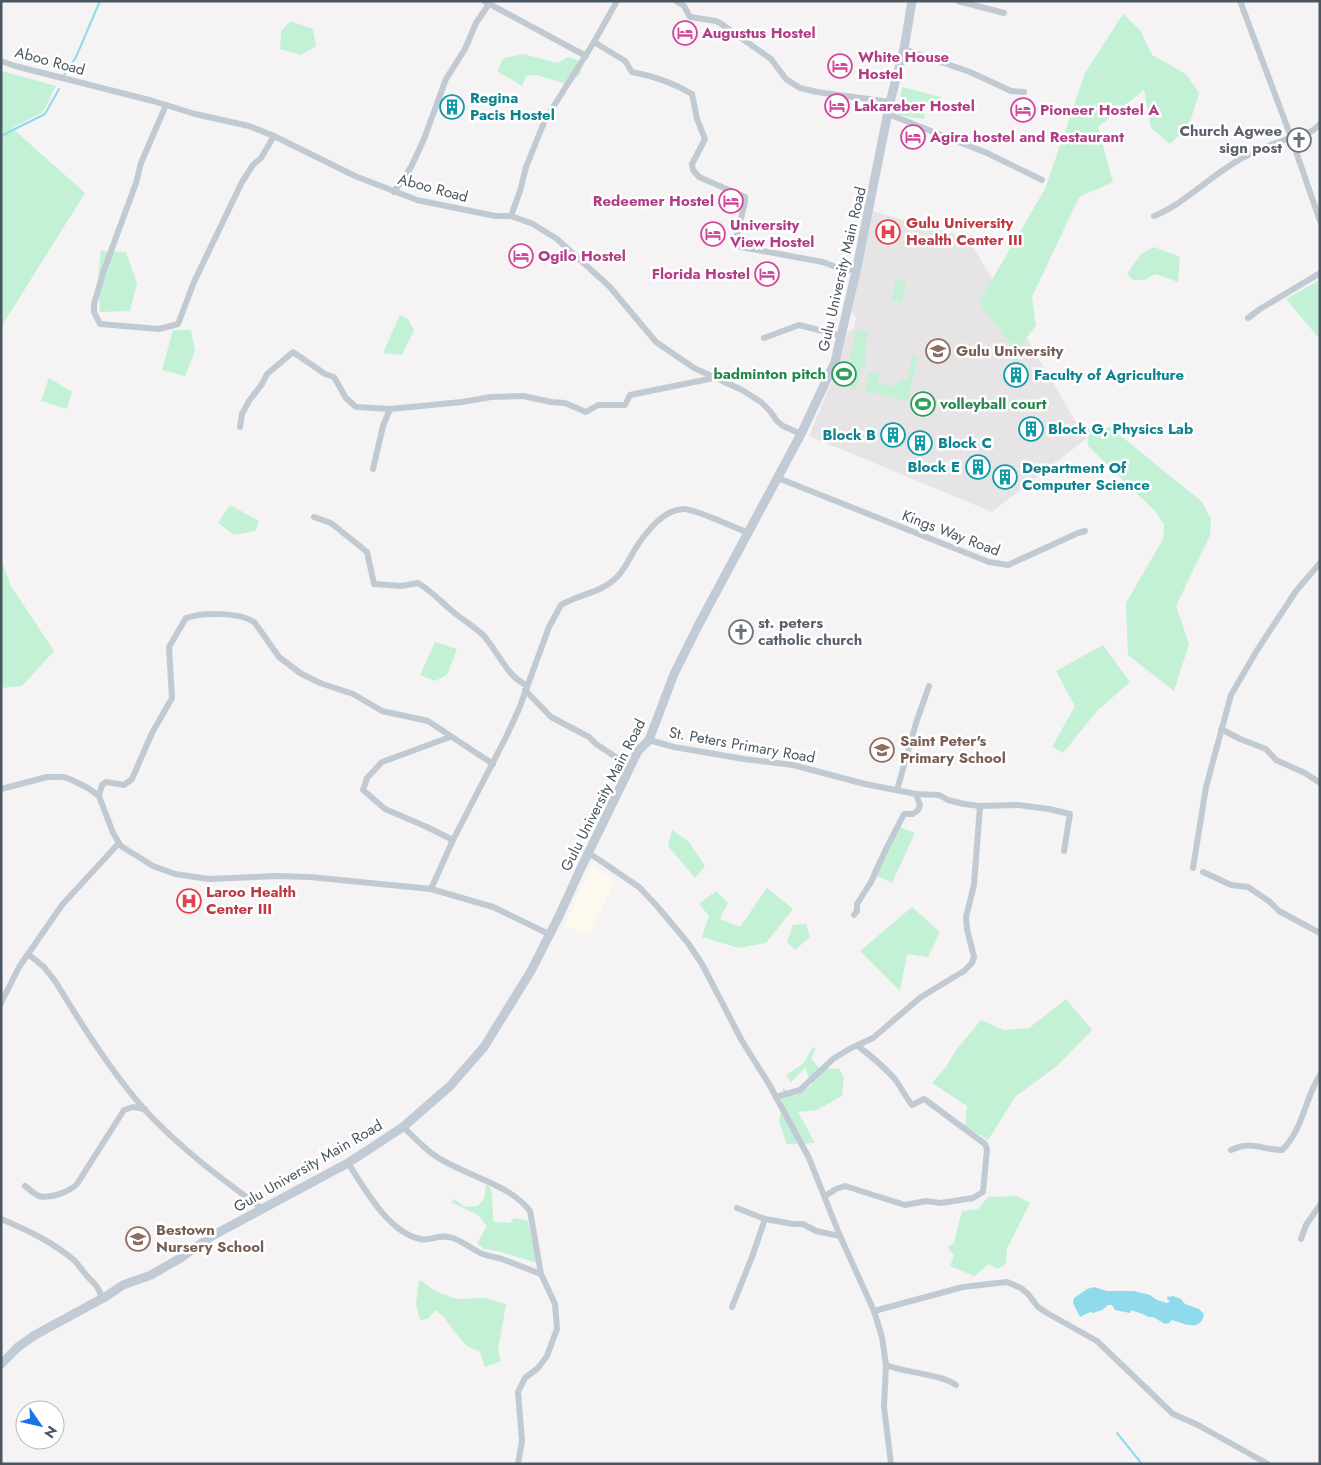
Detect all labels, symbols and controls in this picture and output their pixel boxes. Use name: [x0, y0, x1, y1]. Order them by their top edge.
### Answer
hotel icon: Augustus Hostel: [672, 20, 698, 46]
place label: Augustus Hostel: [701, 22, 816, 44]
street label: Aboo Road: [13, 41, 87, 81]
place label: White House Hostel: [858, 46, 950, 85]
hotel icon: White House Hostel: [827, 53, 853, 79]
place label: Regina Pacis Hostel: [470, 87, 555, 126]
hotel icon: Lakareber Hostel: [824, 93, 850, 119]
building icon: Regina Pacis Hostel: [439, 94, 465, 120]
place label: Lakareber Hostel: [854, 95, 975, 117]
hotel icon: Pioneer Hostel A: [1010, 97, 1036, 123]
place label: Pioneer Hostel A: [1040, 99, 1160, 121]
place label: Church Agwee sign post: [1179, 120, 1282, 159]
hotel icon: Agira hostel and Restaurant: [900, 124, 926, 150]
place label: Agira hostel and Restaurant: [929, 126, 1124, 148]
church icon: Church Agwee sign post: [1286, 127, 1312, 153]
street label: Aboo Road: [396, 168, 470, 208]
street label: Gulu University Main Road: [812, 184, 872, 354]
hotel icon: Redeemer Hostel: [718, 188, 744, 214]
place label: Redeemer Hostel: [593, 190, 714, 212]
place label: Gulu University Health Center III: [906, 212, 1023, 251]
place label: University View Hostel: [729, 214, 814, 253]
hospital icon: Gulu University Health Center III: [875, 219, 901, 245]
hotel icon: University View Hostel: [700, 221, 726, 247]
hotel icon: Ogilo Hostel: [508, 243, 534, 269]
place label: Ogilo Hostel: [538, 245, 626, 267]
hotel icon: Florida Hostel: [754, 261, 780, 287]
place label: Florida Hostel: [652, 263, 750, 285]
school or university icon: Gulu University: [925, 338, 951, 364]
place label: Gulu University: [956, 340, 1063, 362]
sports icon: badminton pitch: [831, 361, 857, 387]
building icon: Faculty of Agriculture: [1003, 362, 1029, 388]
place label: badminton pitch: [713, 363, 826, 385]
place label: Faculty of Agriculture: [1034, 364, 1185, 386]
sports icon: volleyball court: [910, 391, 936, 417]
place label: volleyball court: [939, 393, 1047, 415]
building icon: Block G, Physics Lab: [1018, 416, 1044, 442]
place label: Block G, Physics Lab: [1048, 418, 1193, 440]
building icon: Block B: [880, 422, 906, 448]
place label: Block B: [823, 424, 876, 446]
building icon: Block C: [907, 430, 933, 456]
place label: Block C: [938, 432, 992, 454]
building icon: Block E: [965, 454, 991, 480]
place label: Block E: [908, 456, 960, 478]
place label: Department Of Computer Science: [1022, 457, 1150, 496]
building icon: Department Of Computer Science: [992, 464, 1018, 490]
street label: Kings Way Road: [899, 504, 1003, 562]
place label: st. peters catholic church: [758, 612, 862, 651]
church icon: st. peters catholic church: [728, 619, 754, 645]
street label: Gulu University Main Road: [555, 715, 651, 875]
street label: St. Peters Primary Road: [667, 721, 817, 769]
place label: Saint Peter's Primary School: [900, 730, 1006, 769]
school or university icon: Saint Peter's Primary School: [869, 737, 895, 763]
place label: Laroo Health Center III: [206, 881, 296, 920]
hospital icon: Laroo Health Center III: [176, 888, 202, 914]
street label: Gulu University Main Road: [230, 1114, 386, 1218]
place label: Bestown Nursery School: [156, 1219, 264, 1258]
school or university icon: Bestown Nursery School: [125, 1226, 151, 1252]
north arrow: [15, 1400, 65, 1450]
text: N: [39, 1422, 62, 1442]

